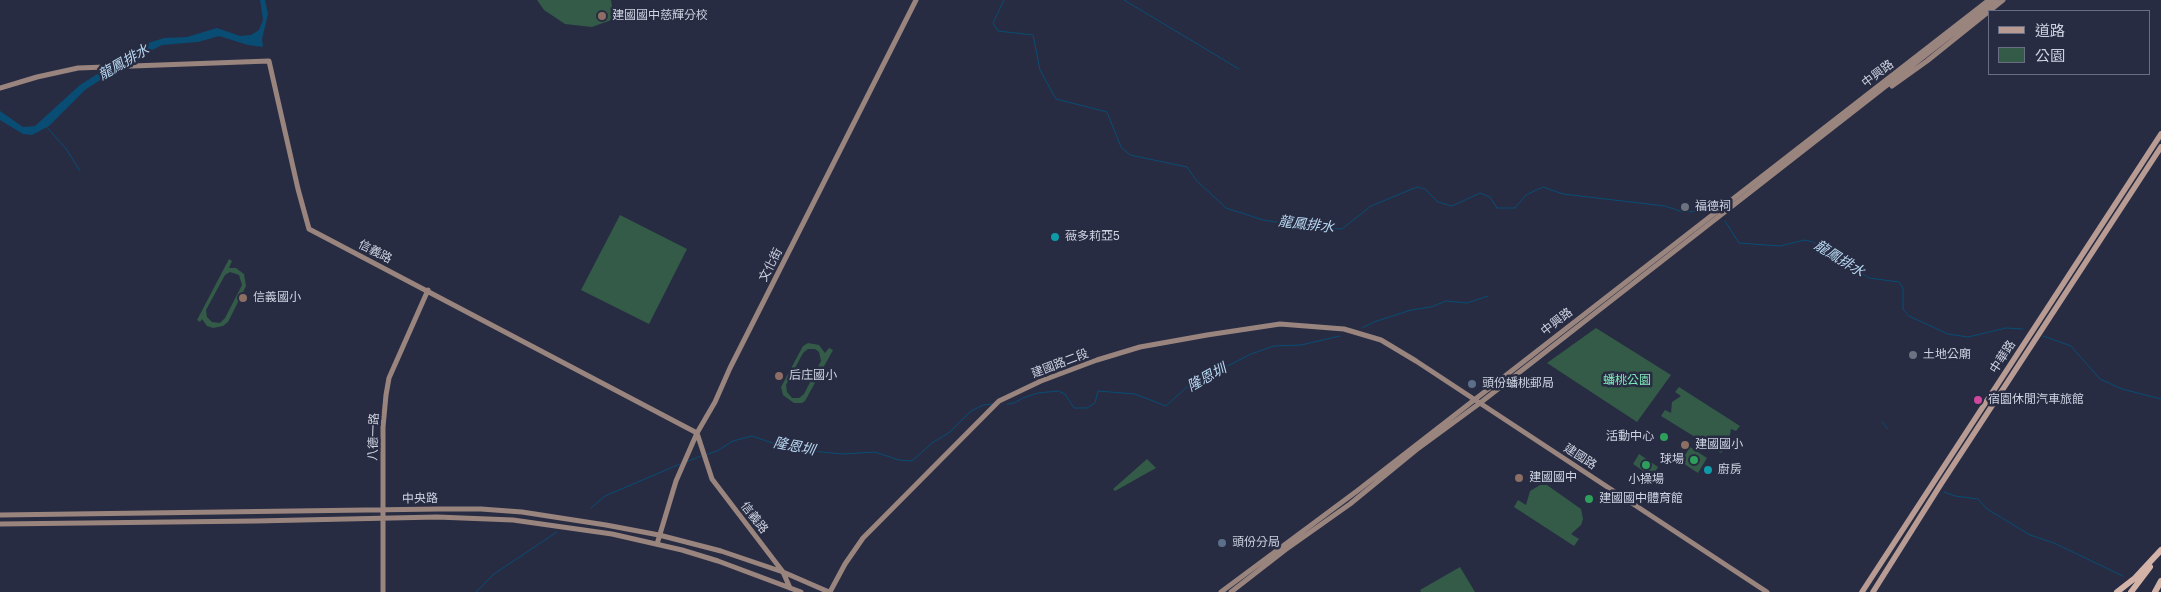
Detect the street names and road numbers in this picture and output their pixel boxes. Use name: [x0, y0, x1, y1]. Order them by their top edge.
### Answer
street label: 中興路: [1859, 57, 1897, 91]
street label: 信義路: [356, 237, 394, 267]
street label: 文化街: [756, 246, 786, 284]
street label: 中興路: [1538, 305, 1576, 339]
street label: 中華路: [1987, 338, 2019, 376]
street label: 建國路二段: [1029, 347, 1091, 381]
street label: 八德一路: [366, 413, 382, 461]
street label: 建國路: [1561, 441, 1599, 473]
street label: 中央路: [402, 491, 438, 507]
street label: 信義路: [737, 499, 771, 537]

